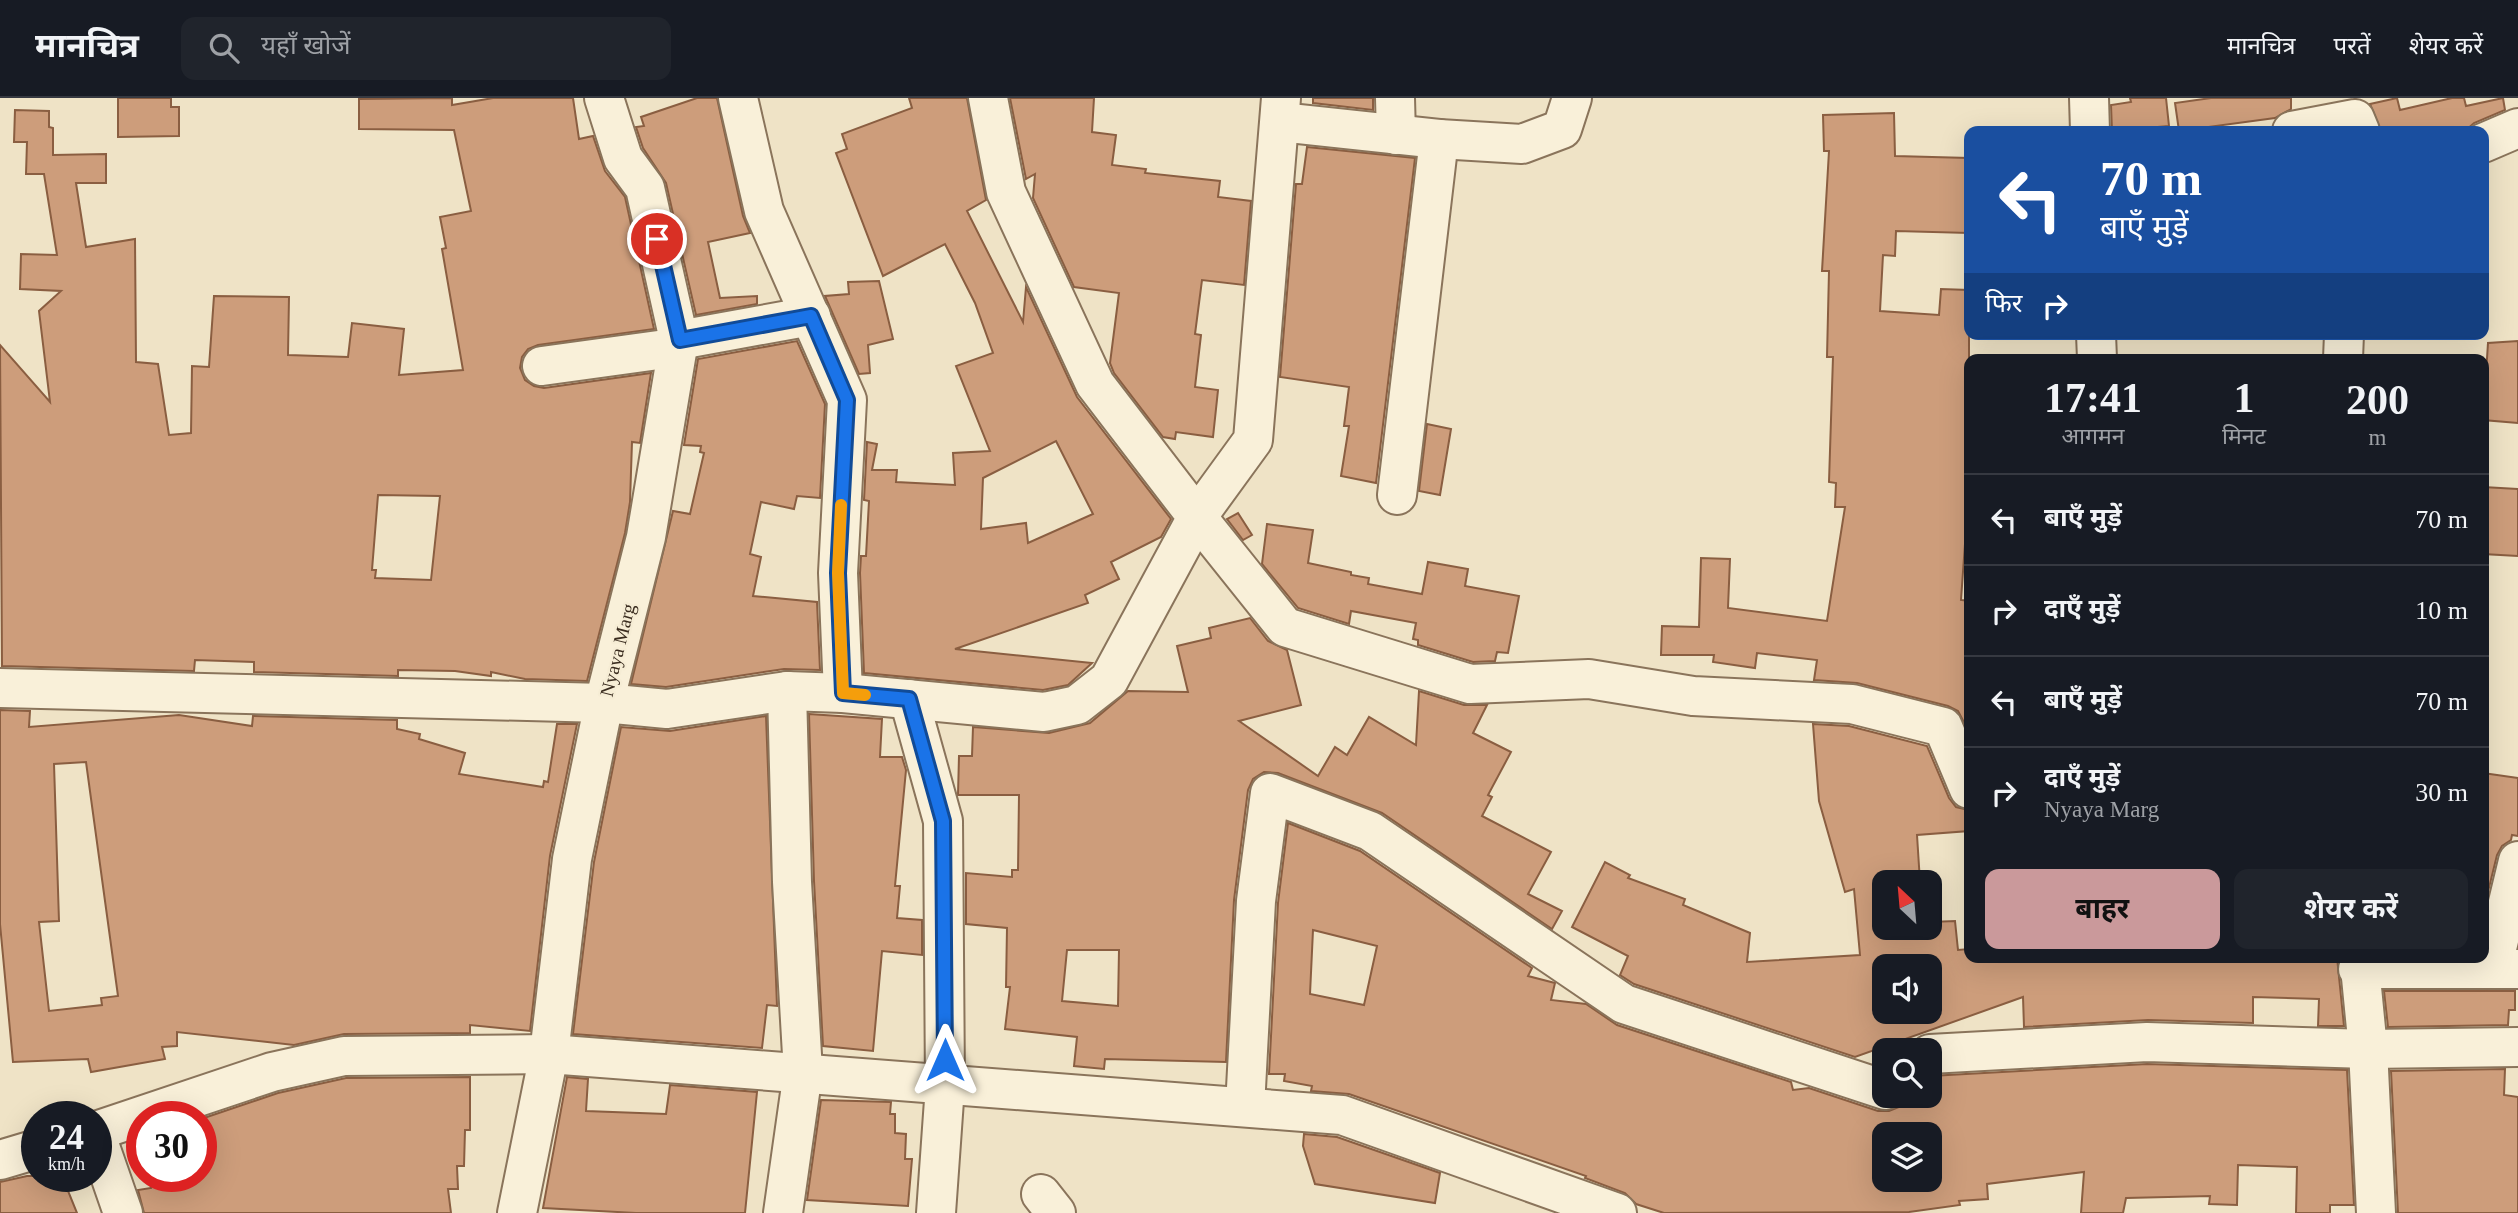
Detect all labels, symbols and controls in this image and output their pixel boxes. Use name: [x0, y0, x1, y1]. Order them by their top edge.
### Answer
search box: [181, 17, 671, 80]
text: मानचित्र: [35, 28, 139, 64]
icon: search: [205, 29, 243, 67]
text: यहाँ खोजें: [261, 31, 350, 60]
text: मानचित्र: [2227, 33, 2296, 59]
text: परतें: [2334, 33, 2371, 59]
text: शेयर करें: [2409, 33, 2483, 59]
text: 70 m: [2100, 151, 2202, 206]
icon: left: [1985, 154, 2076, 245]
pin: [627, 209, 687, 269]
text: बाएँ मुड़ें: [2100, 209, 2189, 245]
icon: arrive: [638, 220, 676, 258]
icon: right: [2036, 287, 2074, 325]
text: फिर: [1985, 289, 2022, 318]
text: 17:41: [2044, 375, 2142, 421]
text: 1: [2233, 375, 2254, 421]
text: 200: [2346, 377, 2409, 423]
text: आगमन: [2061, 424, 2124, 449]
text: मिनट: [2222, 424, 2266, 449]
text: m: [2369, 425, 2386, 450]
icon: left: [1985, 501, 2023, 539]
text: बाएँ मुड़ें: [2044, 503, 2122, 532]
text: 70 m: [2415, 505, 2468, 534]
icon: right: [1985, 592, 2023, 630]
text: दाएँ मुड़ें: [2044, 594, 2120, 623]
text: 10 m: [2415, 596, 2468, 625]
street label: Nyaya Marg: [596, 601, 639, 699]
icon: left: [1985, 683, 2023, 721]
text: बाएँ मुड़ें: [2044, 685, 2122, 714]
text: 70 m: [2415, 687, 2468, 716]
text: दाएँ मुड़ें: [2044, 763, 2120, 792]
icon: right: [1985, 774, 2023, 812]
text: 30 m: [2415, 778, 2468, 807]
text: Nyaya Marg: [2044, 797, 2159, 822]
button: बाहर: [1985, 869, 2220, 949]
button: शेयर करें: [2234, 869, 2468, 949]
north arrow: [1872, 870, 1942, 940]
map controls: [1872, 870, 1942, 1192]
button: sound: [1872, 954, 1942, 1024]
position arrow: [908, 1023, 982, 1097]
button: search: [1872, 1038, 1942, 1108]
speed limit sign: 30: [126, 1101, 217, 1192]
text: 24: [49, 1118, 84, 1157]
button: layers: [1872, 1122, 1942, 1192]
text: km/h: [48, 1154, 85, 1174]

